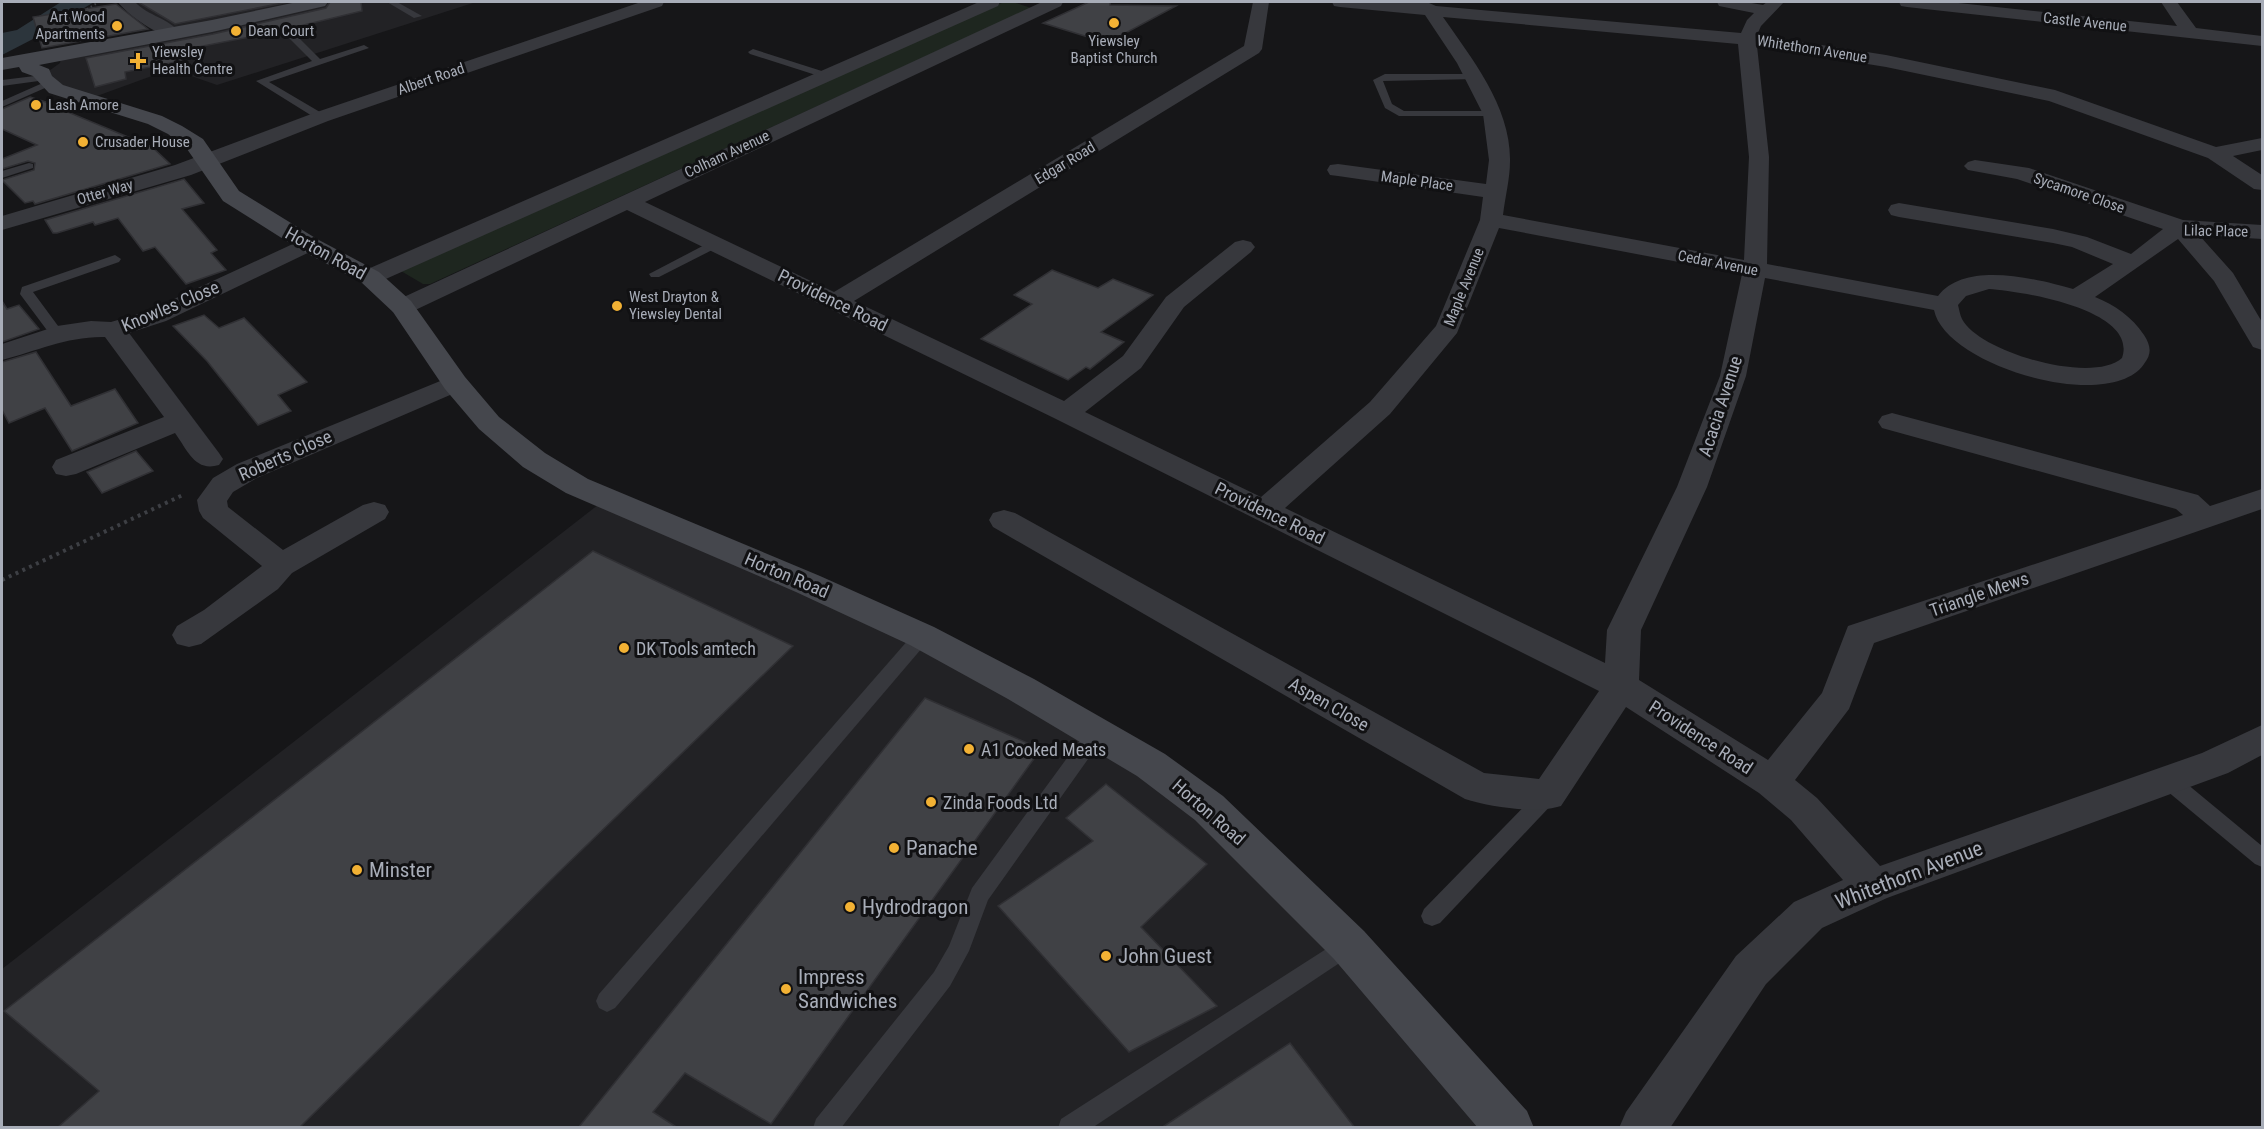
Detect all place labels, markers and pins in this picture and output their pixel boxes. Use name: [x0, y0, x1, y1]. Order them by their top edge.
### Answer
place label: Art Wood Apartments: [36, 8, 105, 43]
marker: Yiewsley Baptist Church: [1107, 16, 1121, 30]
marker: Art Wood Apartments: [110, 19, 124, 33]
place label: Dean Court: [248, 22, 314, 40]
marker: Dean Court: [229, 24, 243, 38]
place label: Yiewsley Baptist Church: [1071, 32, 1157, 67]
place label: Yiewsley Health Centre: [152, 43, 233, 78]
marker: Yiewsley Health Centre: [129, 52, 147, 70]
place label: Lash Amore: [48, 96, 119, 114]
marker: Lash Amore: [29, 98, 43, 112]
place label: Crusader House: [95, 133, 190, 151]
marker: Crusader House: [76, 135, 90, 149]
place label: West Drayton & Yiewsley Dental: [629, 288, 722, 323]
marker: West Drayton & Yiewsley Dental: [610, 299, 624, 313]
place label: DK Tools amtech: [636, 638, 756, 659]
marker: DK Tools amtech: [617, 641, 631, 655]
place label: A1 Cooked Meats: [981, 739, 1106, 760]
marker: A1 Cooked Meats: [962, 742, 976, 756]
place label: Zinda Foods Ltd: [943, 792, 1058, 813]
marker: Zinda Foods Ltd: [924, 795, 938, 809]
place label: Panache: [906, 836, 978, 860]
marker: Panache: [887, 841, 901, 855]
place label: Minster: [369, 858, 432, 882]
marker: Minster: [350, 863, 364, 877]
place label: Hydrodragon: [862, 895, 968, 919]
marker: Hydrodragon: [843, 900, 857, 914]
place label: John Guest: [1118, 944, 1212, 968]
marker: John Guest: [1099, 949, 1113, 963]
place label: Impress Sandwiches: [798, 965, 897, 1013]
marker: Impress Sandwiches: [779, 982, 793, 996]

